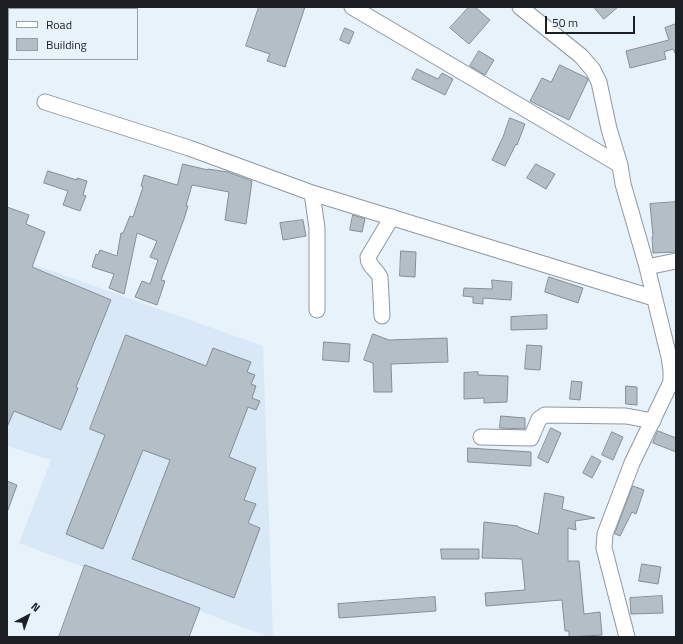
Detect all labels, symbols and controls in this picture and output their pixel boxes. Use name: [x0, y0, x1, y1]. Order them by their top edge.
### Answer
legend: [8, 8, 138, 60]
scale bar: [547, 8, 637, 34]
text: 50 m: [552, 13, 578, 32]
text: Road: [46, 15, 72, 34]
text: Building: [46, 35, 87, 54]
north arrow: [8, 596, 48, 636]
text: N: [28, 598, 44, 615]

